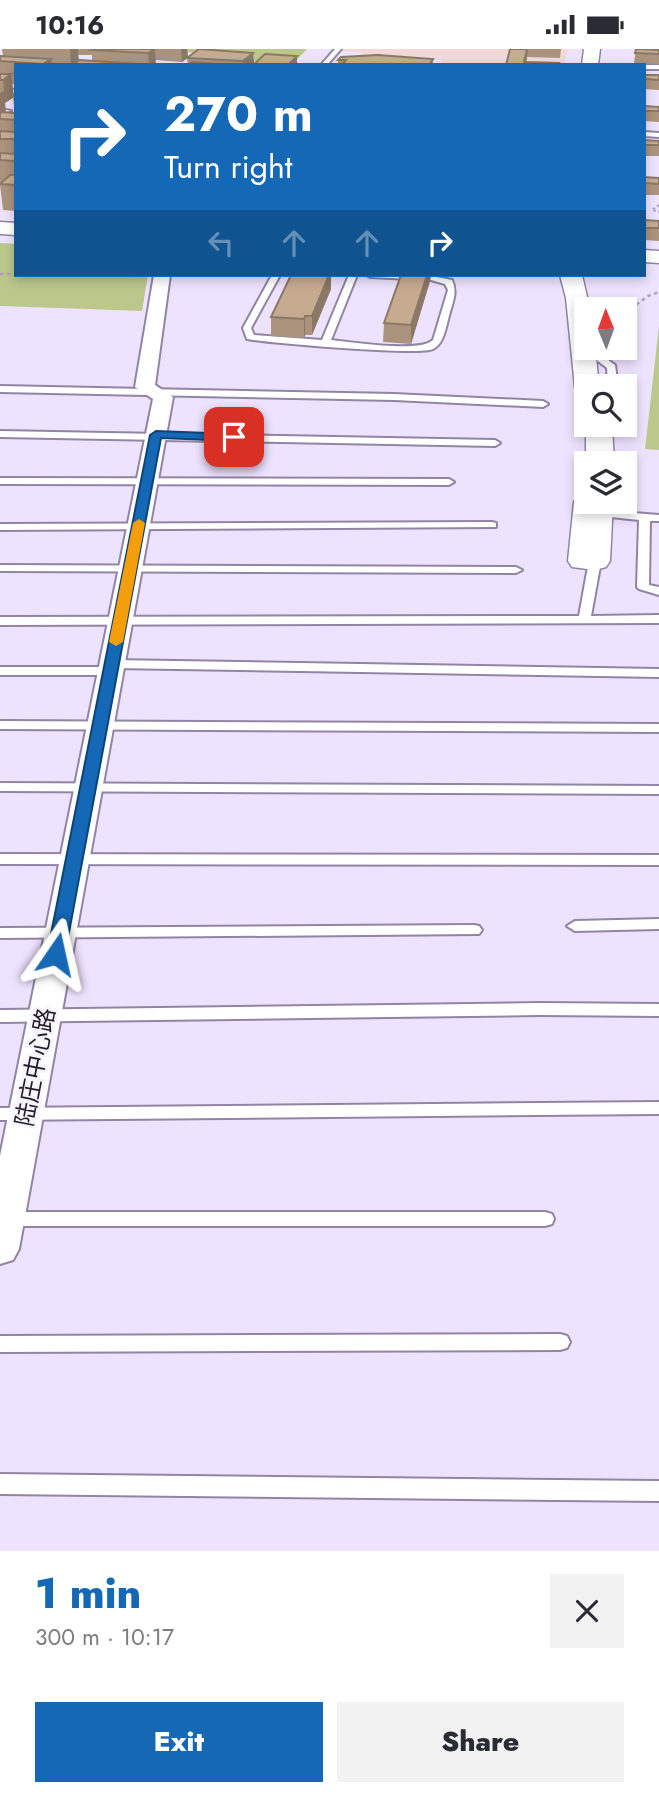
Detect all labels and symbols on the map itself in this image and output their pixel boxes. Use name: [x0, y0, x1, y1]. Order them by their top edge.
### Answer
north arrow: [574, 297, 637, 361]
pin: [204, 407, 264, 467]
position arrow: [19, 917, 93, 991]
street label: 陆庄中心路: [6, 1005, 64, 1129]

